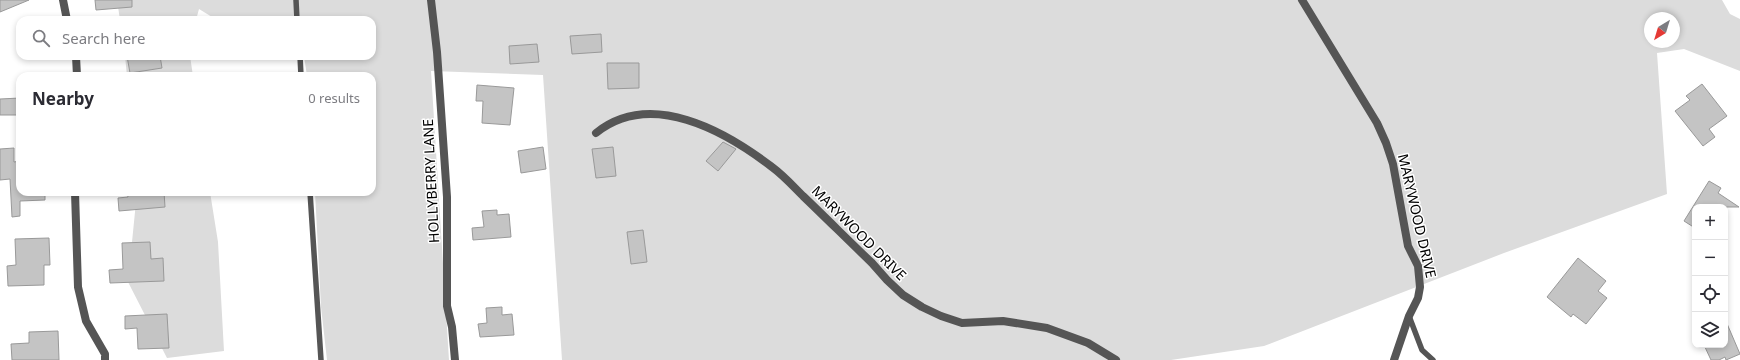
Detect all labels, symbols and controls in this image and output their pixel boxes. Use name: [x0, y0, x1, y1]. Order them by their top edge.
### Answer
north arrow: [1644, 12, 1680, 48]
search box: [16, 16, 376, 60]
icon: search: [30, 27, 52, 49]
text: Search here: [62, 28, 145, 48]
text: Nearby: [32, 87, 94, 110]
text: 0 results: [308, 89, 360, 107]
street label: HOLLYBERRY LANE: [418, 119, 443, 243]
street label: MARYWOOD DRIVE: [1394, 152, 1441, 280]
street label: MARYWOOD DRIVE: [808, 181, 911, 284]
map controls: [1692, 204, 1728, 348]
button: +: [1692, 204, 1728, 240]
button: −: [1692, 240, 1728, 276]
button: locate: [1692, 276, 1728, 312]
button: layers: [1692, 312, 1728, 348]

